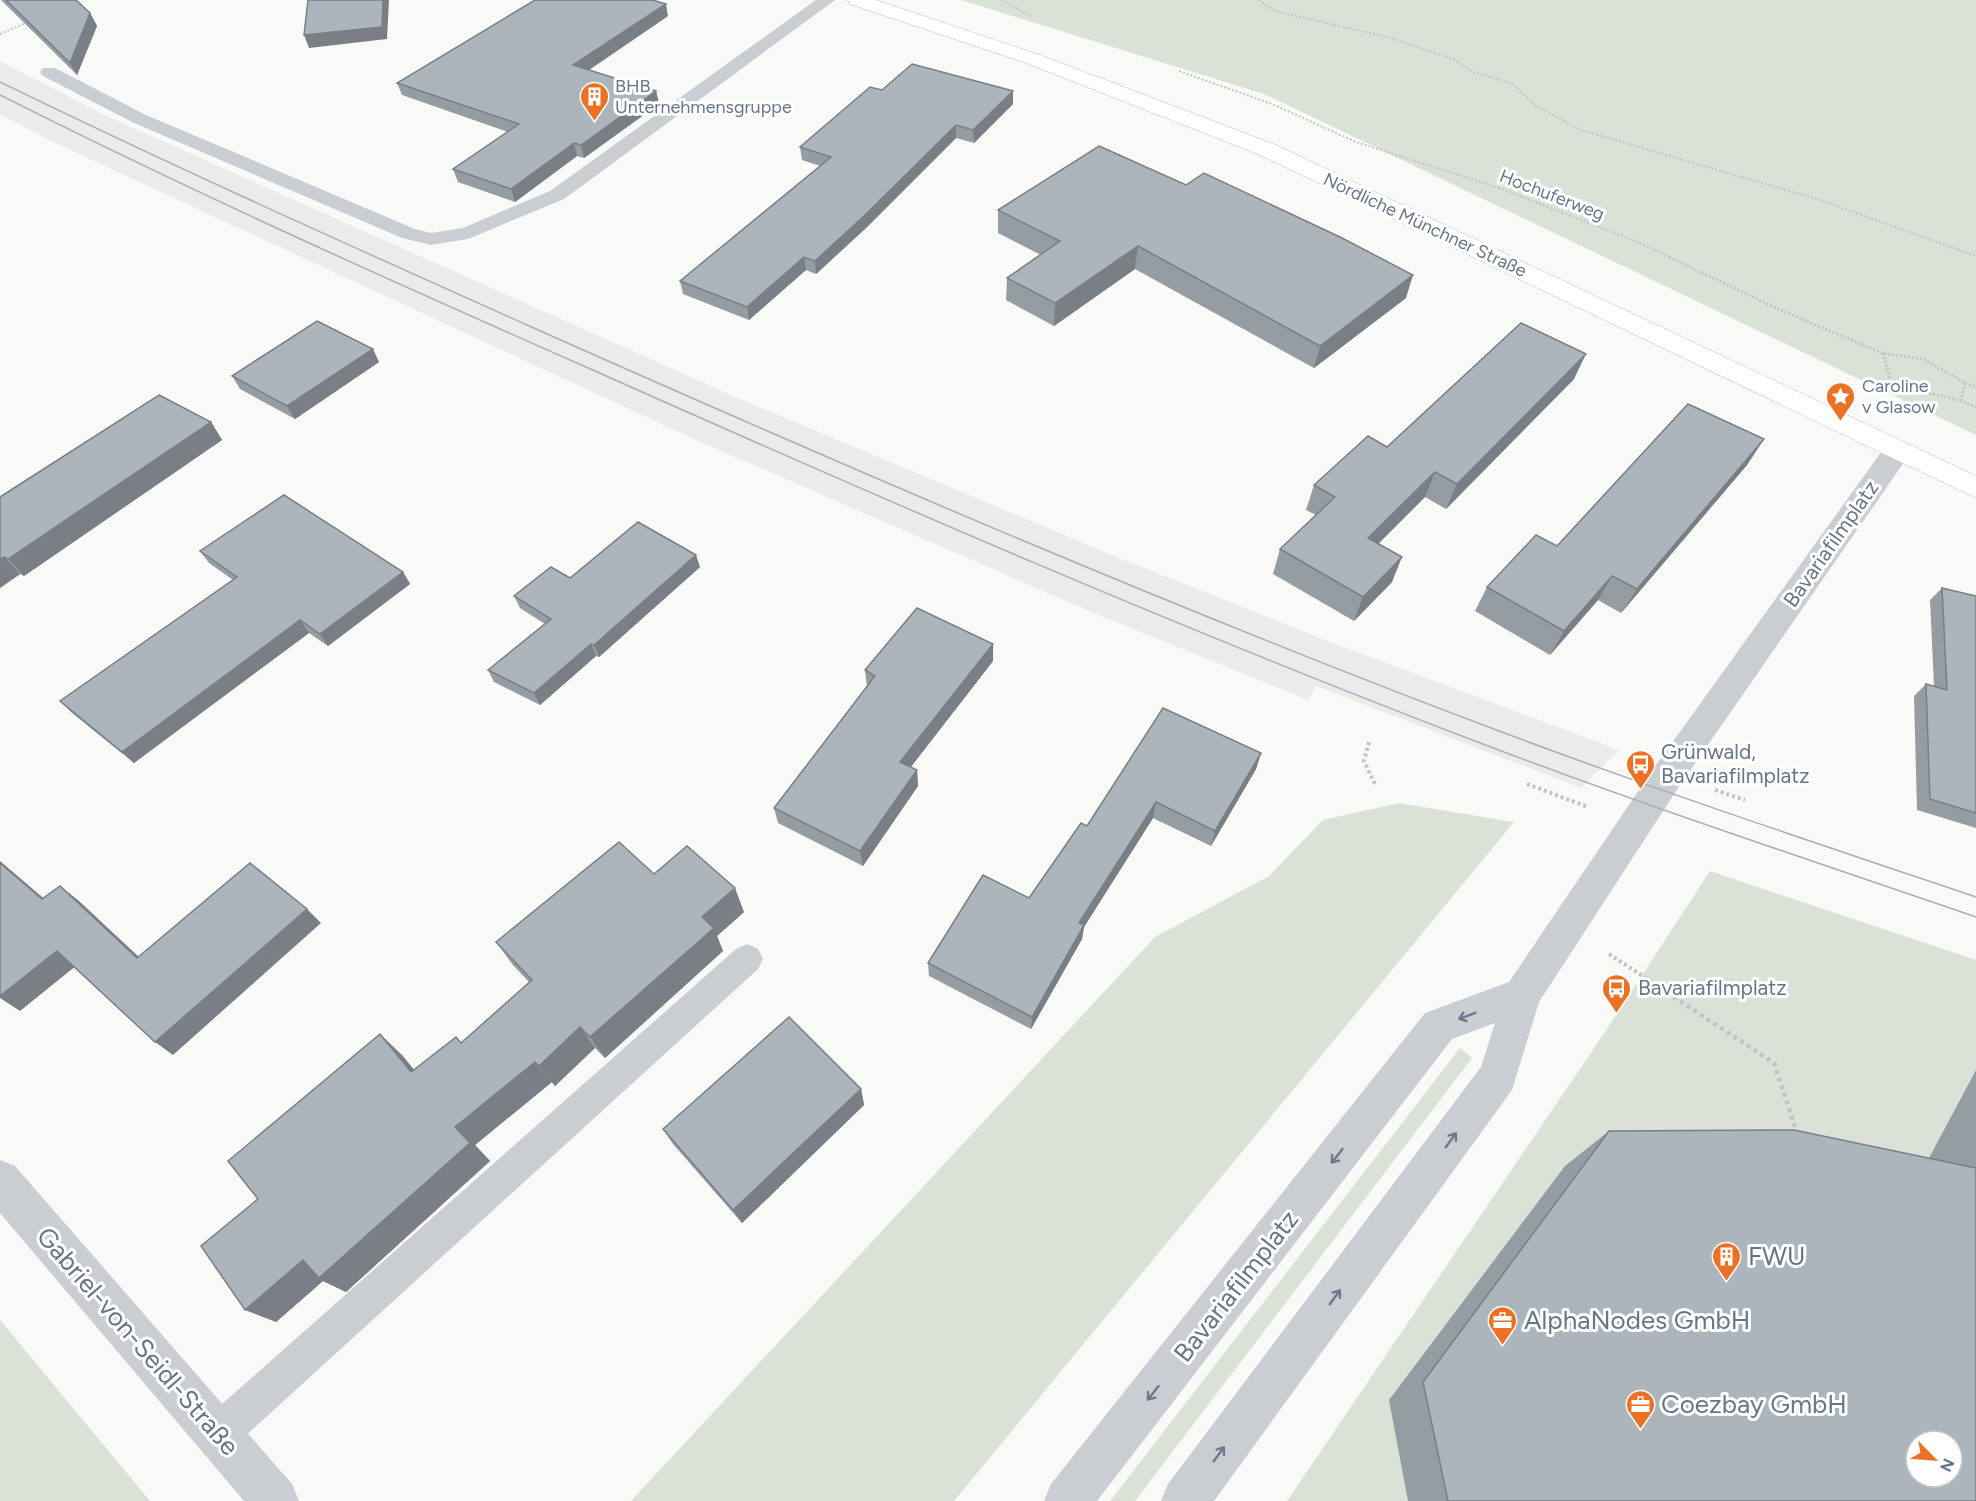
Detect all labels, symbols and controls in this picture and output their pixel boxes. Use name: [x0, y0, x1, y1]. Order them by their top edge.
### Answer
place label: BHB Unternehmensgruppe: [615, 75, 792, 118]
building icon: BHB Unternehmensgruppe: [578, 80, 610, 122]
street label: Hochuferweg: [1496, 165, 1608, 225]
street label: Nördliche Münchner Straße: [1320, 168, 1530, 282]
place label: Caroline v Glasow: [1862, 375, 1935, 418]
place icon: Caroline v Glasow: [1825, 380, 1857, 422]
street label: Bavariafilmplatz: [1778, 476, 1883, 612]
place label: Grünwald, Bavariafilmplatz: [1661, 739, 1810, 788]
bus stop icon: Grünwald, Bavariafilmplatz: [1624, 748, 1656, 790]
bus stop icon: Bavariafilmplatz: [1601, 972, 1633, 1014]
place label: Bavariafilmplatz: [1638, 975, 1787, 1000]
one-way arrow: [1458, 1011, 1477, 1022]
one-way arrow: [1445, 1133, 1457, 1149]
one-way arrow: [1331, 1148, 1344, 1164]
street label: Bavariafilmplatz: [1167, 1204, 1305, 1368]
street label: Gabriel-von-Seidl-Straße: [30, 1220, 246, 1462]
building icon: FWU: [1711, 1240, 1743, 1282]
place label: FWU: [1748, 1240, 1805, 1272]
one-way arrow: [1329, 1290, 1342, 1306]
office icon: AlphaNodes GmbH: [1487, 1304, 1519, 1346]
place label: AlphaNodes GmbH: [1524, 1304, 1750, 1336]
one-way arrow: [1146, 1384, 1159, 1400]
office icon: Coezbay GmbH: [1624, 1388, 1656, 1430]
place label: Coezbay GmbH: [1661, 1388, 1847, 1420]
north arrow: [1904, 1429, 1964, 1489]
one-way arrow: [1213, 1446, 1226, 1462]
text: N: [1936, 1456, 1958, 1475]

